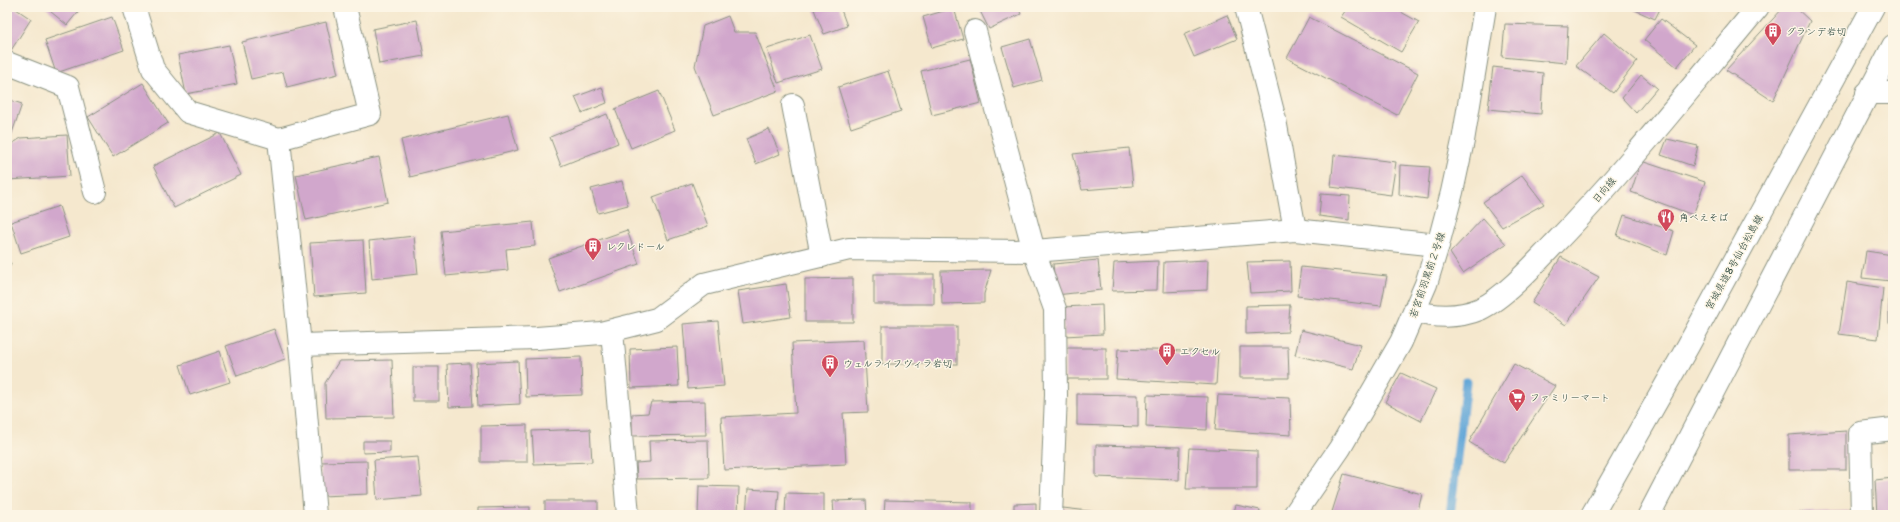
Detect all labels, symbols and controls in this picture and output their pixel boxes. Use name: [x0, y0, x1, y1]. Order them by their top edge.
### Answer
building icon: グランデ岩切: [1763, 21, 1783, 46]
place label: グランデ岩切: [1786, 25, 1847, 38]
street label: 日向線: [1589, 174, 1619, 206]
restaurant icon: 角べえそば: [1656, 207, 1676, 232]
place label: 角べえそば: [1679, 211, 1728, 224]
street label: 宮城県道8号仙台松島線: [1702, 212, 1766, 312]
street label: 若宮前羽黒前２号線: [1406, 230, 1448, 320]
building icon: レクレドール: [583, 236, 603, 261]
place label: レクレドール: [606, 240, 665, 253]
building icon: エクセル: [1157, 341, 1177, 366]
place label: エクセル: [1180, 345, 1220, 358]
building icon: ウェルライフヴィラ岩切: [820, 353, 840, 378]
place label: ウェルライフヴィラ岩切: [843, 357, 953, 370]
supermarket icon: ファミリーマート: [1507, 387, 1527, 412]
place label: ファミリーマート: [1530, 391, 1610, 404]

